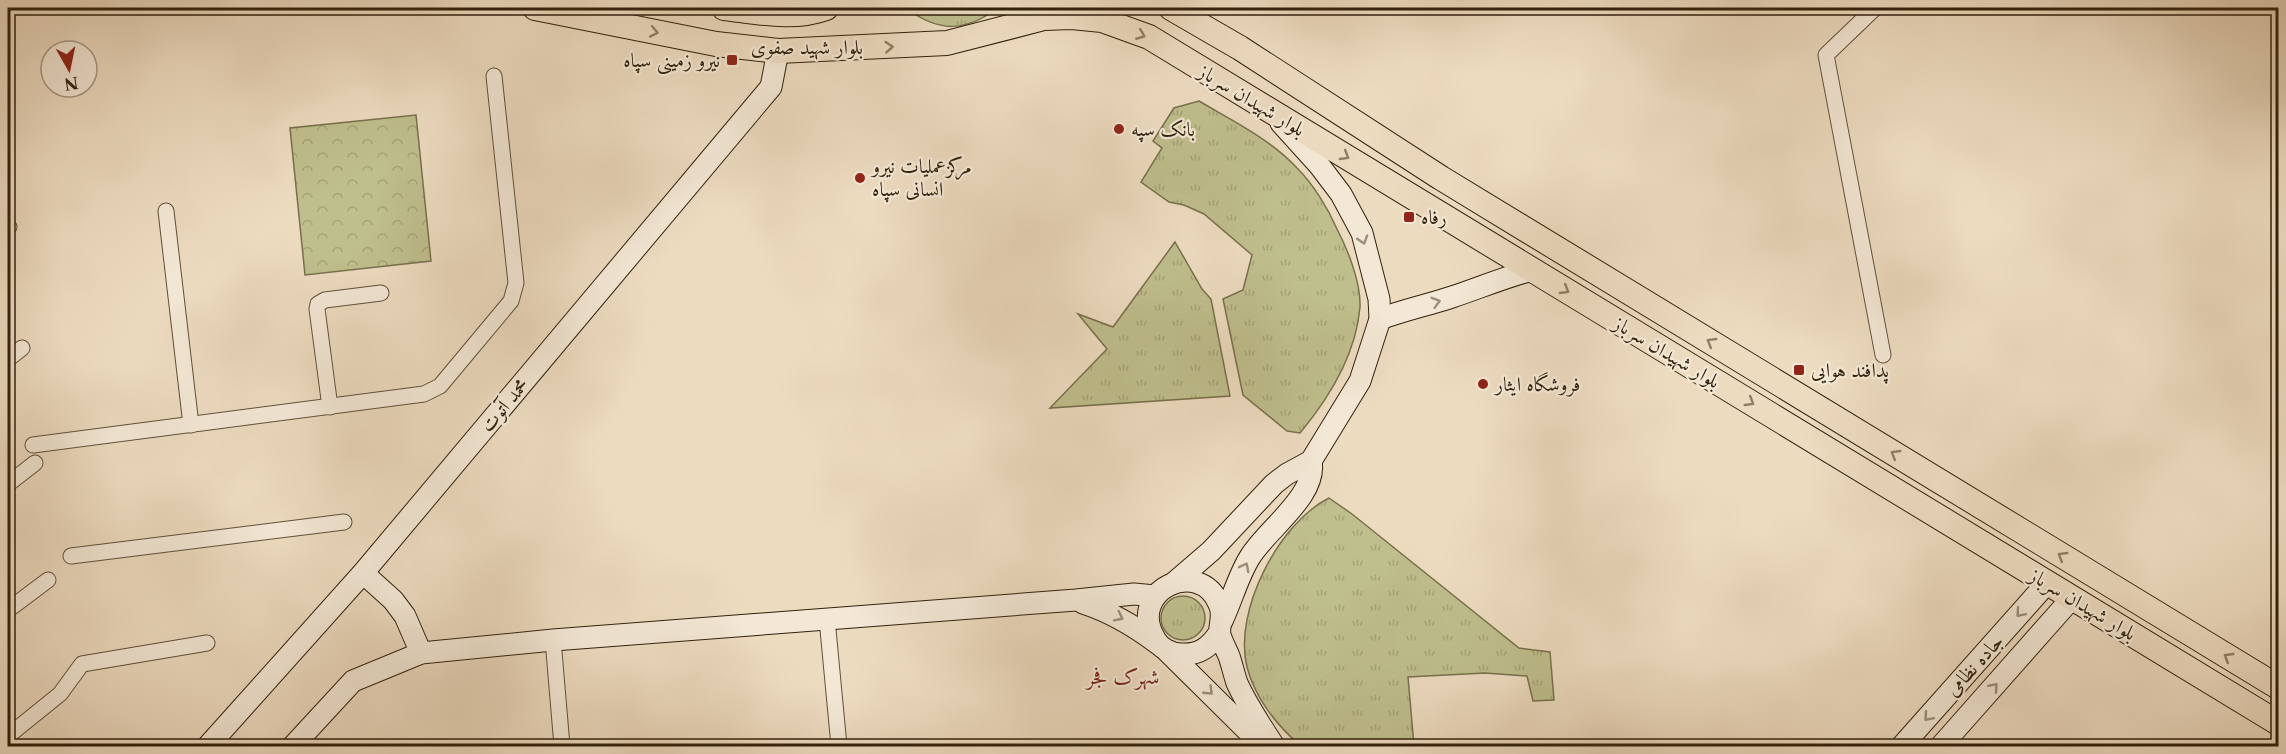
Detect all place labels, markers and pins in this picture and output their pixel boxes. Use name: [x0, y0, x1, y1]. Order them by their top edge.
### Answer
place label: نیرو زمینی سپاه: [623, 48, 720, 75]
marker: نیرو زمینی سپاه: [725, 53, 739, 67]
place label: بانک سپه: [1131, 117, 1195, 143]
marker: بانک سپه: [1112, 122, 1126, 136]
place label: مرکزعملیات نیرو انسانی سپاه: [870, 154, 972, 203]
marker: مرکزعملیات نیرو انسانی سپاه: [853, 171, 867, 185]
place label: رفاه: [1421, 205, 1447, 229]
marker: رفاه: [1402, 210, 1416, 224]
place label: پدافند هوایی: [1811, 358, 1889, 384]
marker: پدافند هوایی: [1792, 363, 1806, 377]
place label: فروشگاه ایثار: [1493, 371, 1580, 397]
marker: فروشگاه ایثار: [1476, 377, 1490, 391]

